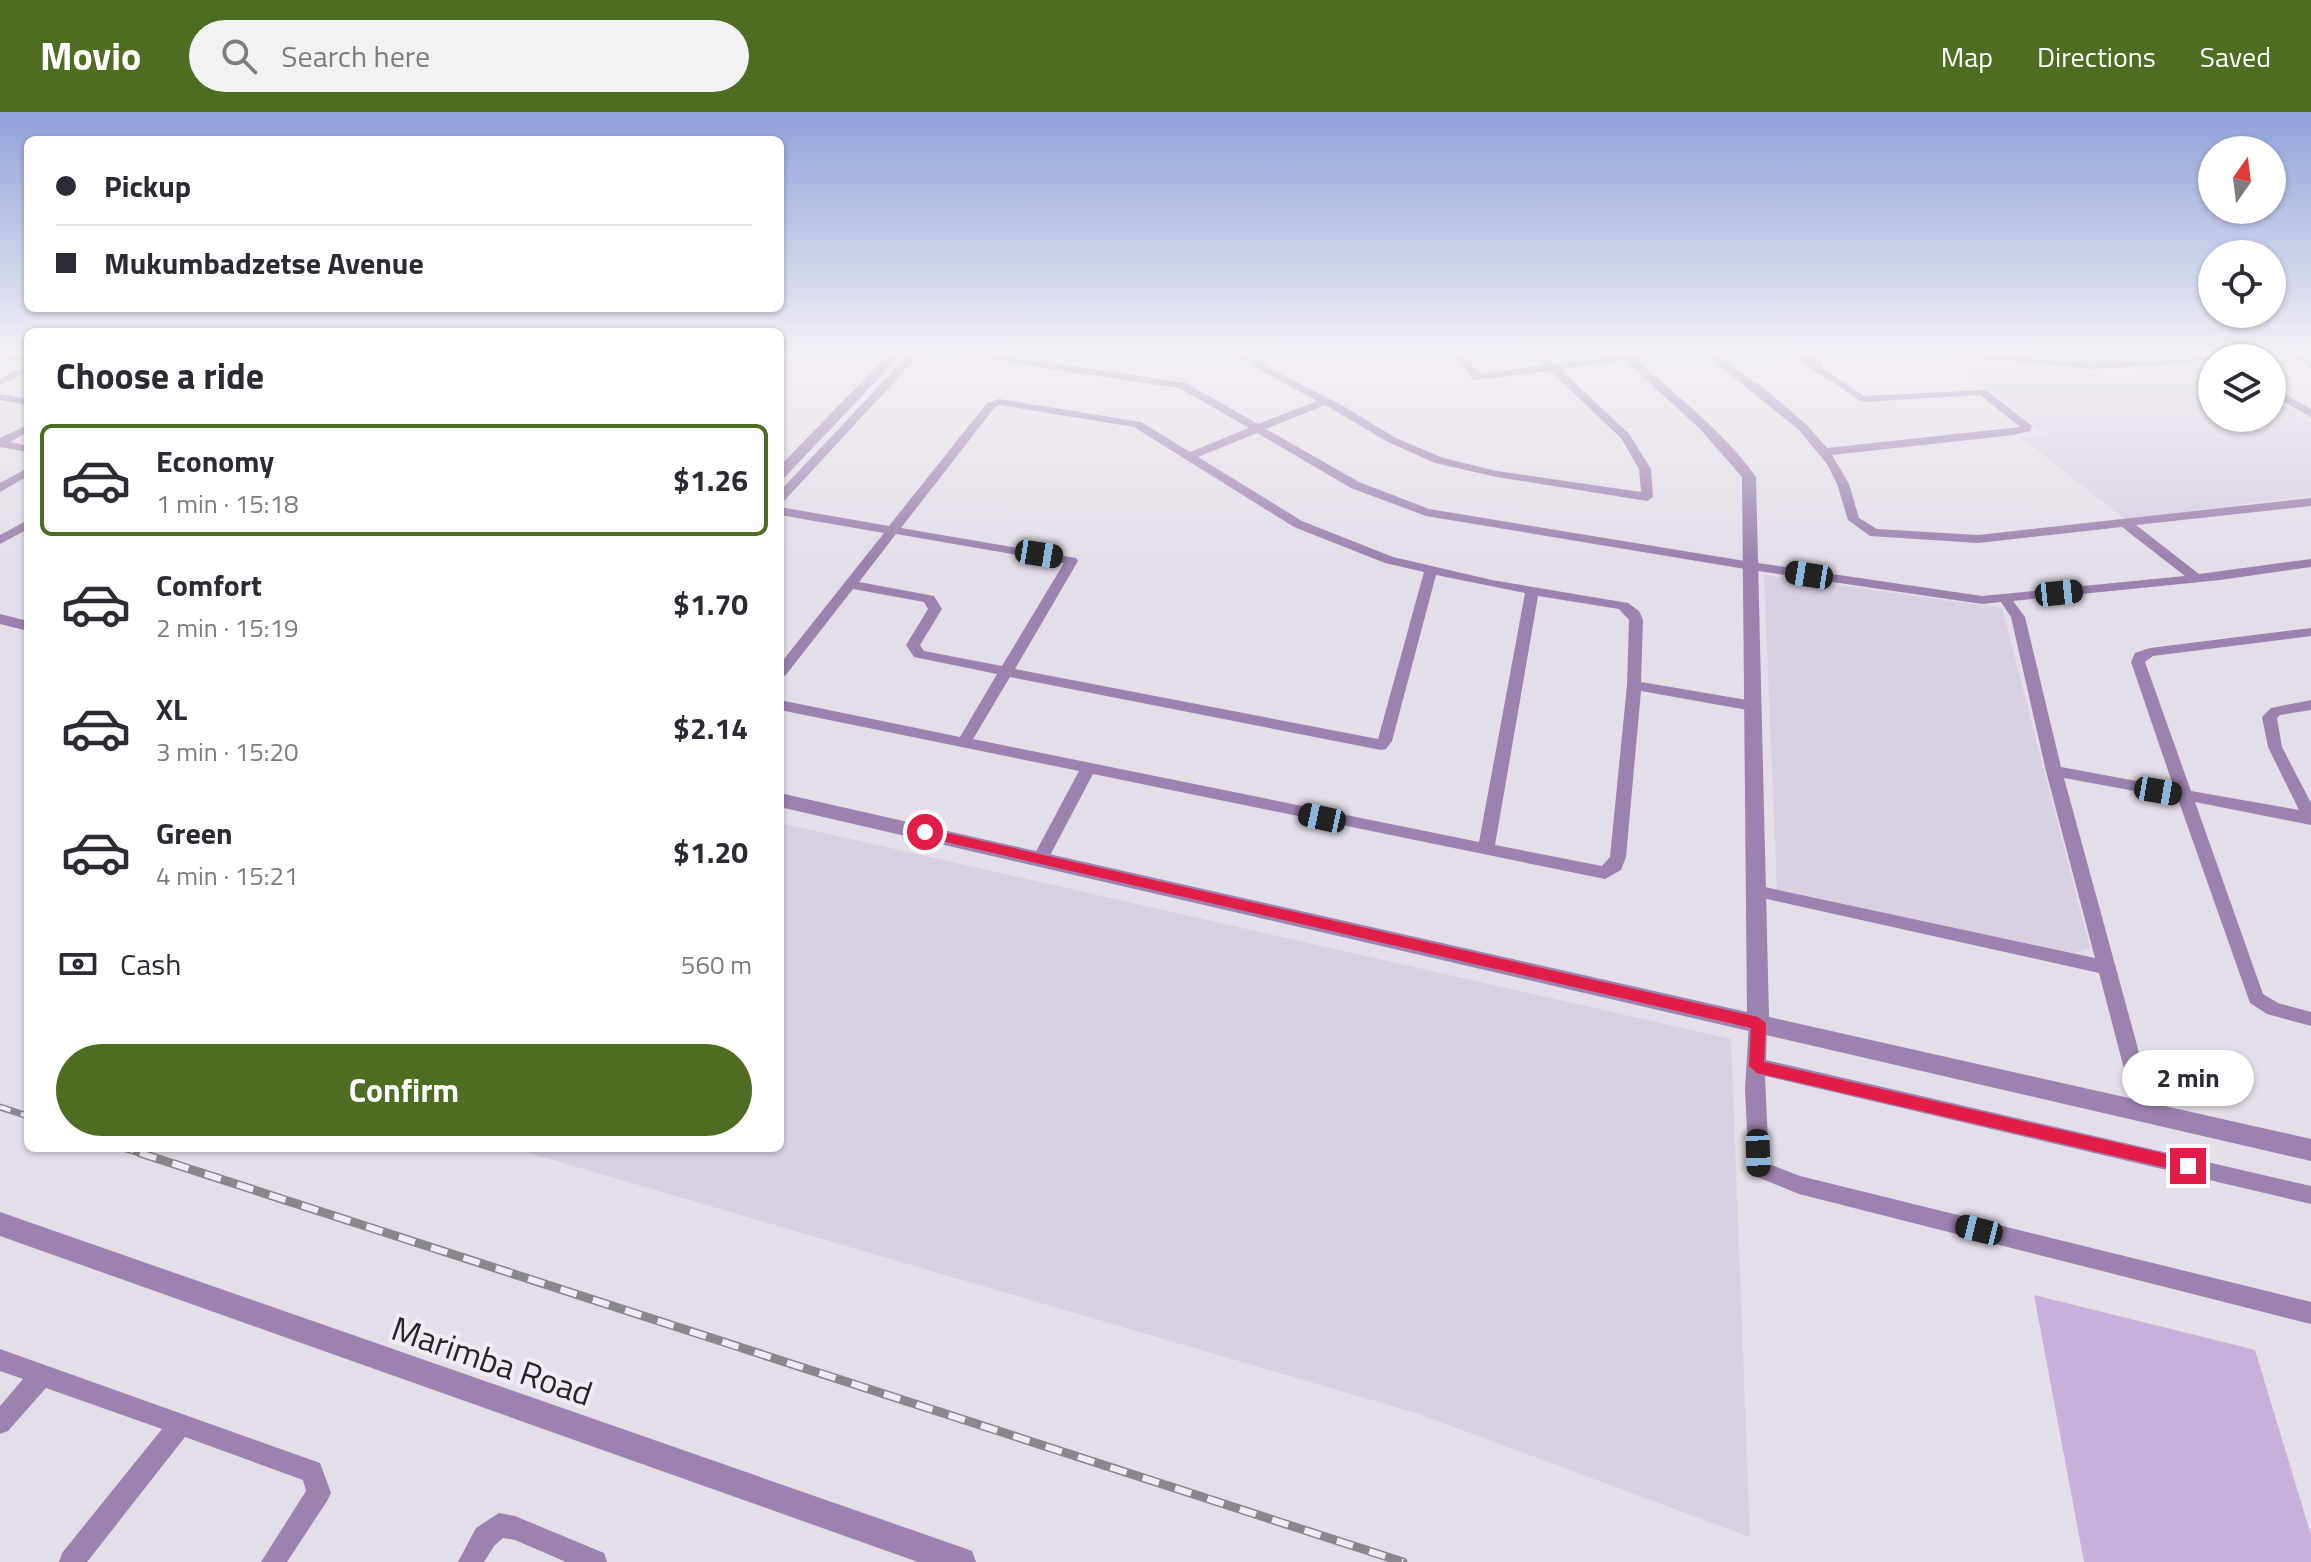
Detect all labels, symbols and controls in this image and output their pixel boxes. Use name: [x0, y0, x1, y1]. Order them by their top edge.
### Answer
search box: [189, 20, 749, 92]
text: Movio: [40, 27, 141, 85]
text: Search here: [281, 33, 430, 79]
icon: search: [217, 34, 261, 78]
text: Map: [1941, 35, 1993, 78]
text: Directions: [2037, 35, 2156, 78]
text: Saved: [2200, 35, 2271, 78]
north arrow: [2198, 136, 2286, 224]
map controls: [2198, 136, 2286, 432]
text: Pickup: [104, 163, 191, 209]
text: Mukumbadzetse Avenue: [104, 240, 424, 286]
button: locate: [2198, 240, 2286, 328]
button: layers: [2198, 344, 2286, 432]
text: Choose a ride: [56, 348, 264, 403]
text: Economy: [156, 438, 274, 484]
icon: car: [60, 444, 132, 516]
text: $1.26: [673, 457, 748, 503]
text: 1 min · 15:18: [156, 484, 299, 523]
car: [1013, 538, 1065, 570]
car: [1783, 559, 1835, 591]
text: Comfort: [156, 562, 262, 608]
icon: car: [60, 568, 132, 640]
car: [2034, 579, 2084, 607]
text: $1.70: [673, 581, 748, 627]
text: 2 min · 15:19: [156, 608, 299, 647]
text: XL: [156, 686, 187, 732]
icon: car: [60, 692, 132, 764]
text: $2.14: [673, 705, 748, 751]
text: 3 min · 15:20: [156, 732, 299, 771]
car: [2132, 775, 2184, 807]
car: [1296, 801, 1348, 835]
text: Green: [156, 810, 233, 856]
route start: [907, 814, 943, 850]
icon: car: [60, 816, 132, 888]
text: $1.20: [673, 829, 748, 875]
text: 4 min · 15:21: [156, 856, 299, 895]
text: Cash: [120, 941, 181, 987]
icon: cash: [56, 942, 100, 986]
text: 560 m: [681, 945, 752, 984]
button: Confirm: [56, 1044, 752, 1136]
callout: 2 min: [2122, 1050, 2254, 1106]
text: 2 min: [2156, 1058, 2220, 1097]
car: [1745, 1129, 1771, 1177]
route end: [2170, 1148, 2206, 1184]
car: [1953, 1213, 2005, 1247]
street label: Marimba Road: [385, 1301, 600, 1419]

